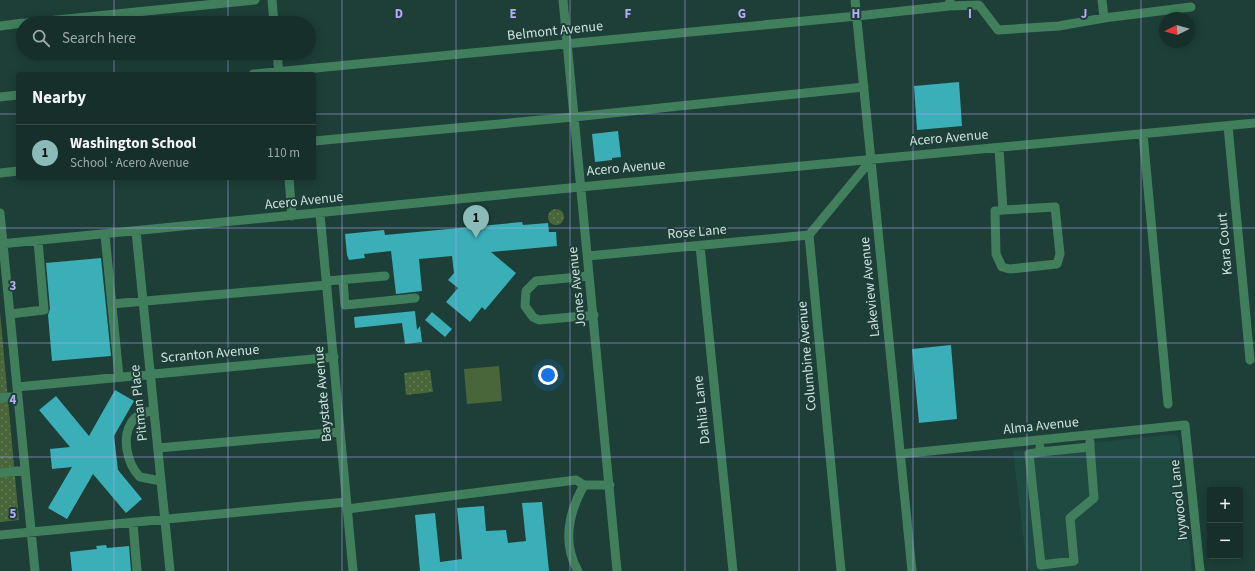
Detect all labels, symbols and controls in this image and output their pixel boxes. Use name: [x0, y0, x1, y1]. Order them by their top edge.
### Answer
text: D: [395, 5, 403, 23]
text: E: [509, 5, 517, 23]
text: F: [625, 5, 632, 23]
text: G: [738, 5, 746, 23]
text: H: [852, 5, 860, 23]
text: I: [968, 5, 972, 23]
text: J: [1081, 5, 1087, 23]
north arrow: [1159, 12, 1195, 48]
search box: [16, 16, 316, 60]
street label: Belmont Avenue: [506, 16, 604, 46]
icon: search: [30, 27, 52, 49]
text: Search here: [62, 28, 136, 49]
text: Nearby: [32, 86, 86, 110]
street label: Acero Avenue: [909, 125, 989, 151]
text: Washington School: [70, 133, 196, 154]
text: 1: [42, 144, 48, 162]
text: 110 m: [267, 144, 300, 162]
text: School · Acero Avenue: [70, 154, 189, 172]
street label: Acero Avenue: [586, 155, 666, 181]
street label: Acero Avenue: [264, 187, 344, 215]
pin: 1: [463, 205, 489, 238]
street label: Kara Court: [1212, 212, 1238, 276]
street label: Rose Lane: [667, 219, 728, 245]
street label: Lakeview Avenue: [855, 236, 885, 338]
street label: Jones Avenue: [563, 246, 591, 328]
text: 3: [10, 277, 17, 295]
street label: Columbine Avenue: [792, 300, 822, 412]
street label: Scranton Avenue: [160, 340, 260, 368]
street label: Baystate Avenue: [309, 345, 337, 443]
street label: Pitman Place: [125, 364, 153, 442]
your location: [538, 365, 558, 385]
street label: Dahlia Lane: [688, 375, 716, 445]
text: 4: [10, 391, 17, 409]
street label: Alma Avenue: [1002, 412, 1080, 440]
street label: Ivywood Lane: [1165, 459, 1193, 541]
map controls: [1207, 487, 1243, 559]
button: +: [1207, 487, 1243, 523]
text: 5: [10, 505, 17, 523]
button: −: [1207, 523, 1243, 559]

